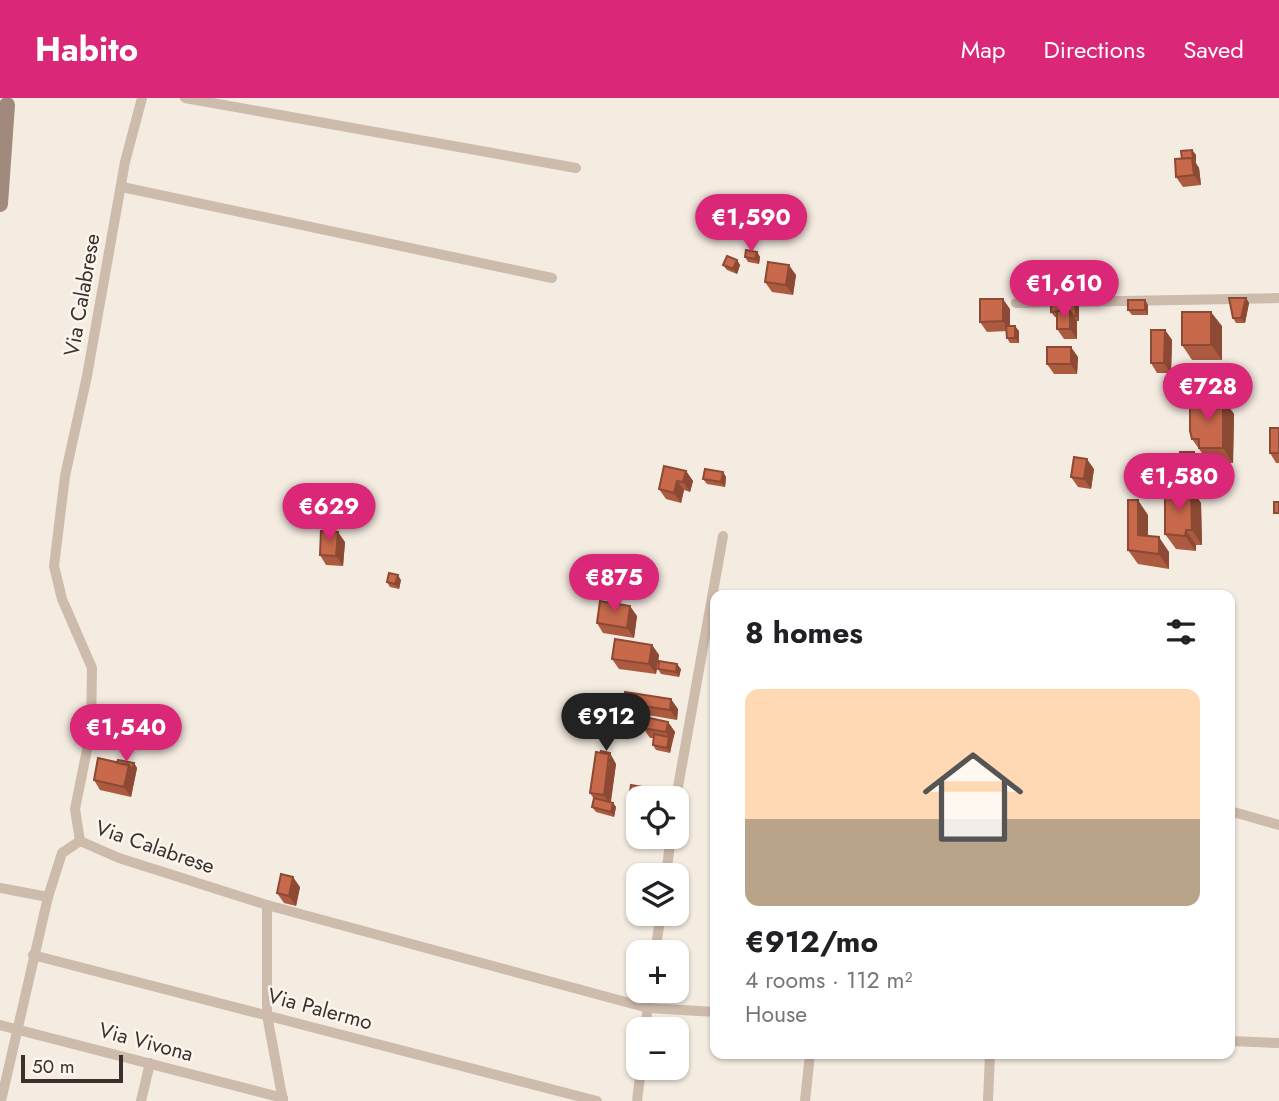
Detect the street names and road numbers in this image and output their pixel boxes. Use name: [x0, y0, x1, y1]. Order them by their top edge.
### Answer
street label: Via Calabrese: [56, 231, 108, 359]
street label: Via Calabrese: [91, 813, 219, 881]
street label: Via Palermo: [264, 981, 376, 1037]
street label: Via Vivona: [95, 1015, 197, 1069]

